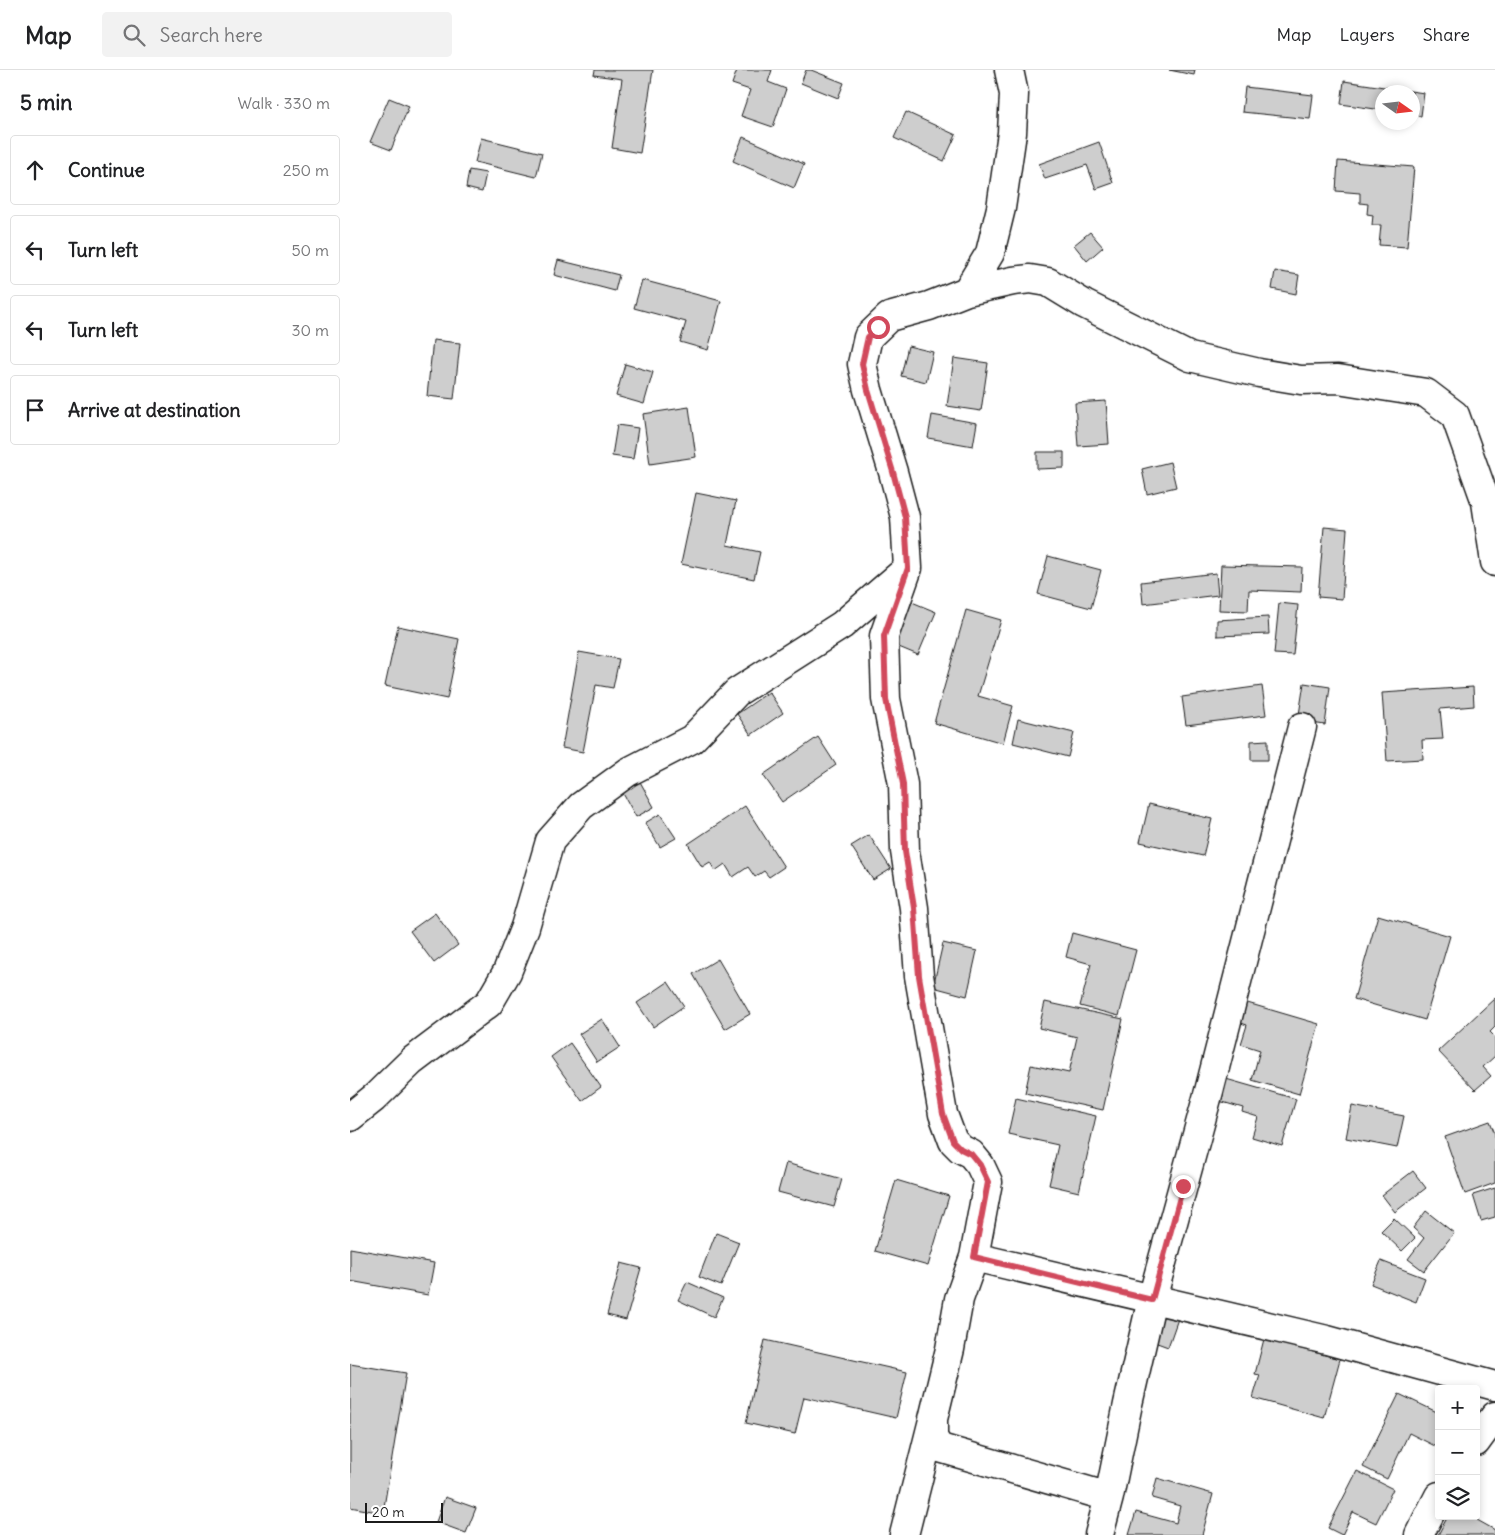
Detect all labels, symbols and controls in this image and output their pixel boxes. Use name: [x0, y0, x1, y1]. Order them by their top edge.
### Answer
search box: [102, 12, 452, 57]
text: Map: [25, 20, 72, 50]
icon: search: [120, 21, 148, 49]
text: Search here: [160, 23, 263, 47]
text: Map: [1276, 23, 1311, 46]
text: Layers: [1339, 23, 1395, 46]
text: Share: [1423, 23, 1470, 46]
north arrow: [1375, 85, 1420, 130]
text: 5 min: [20, 89, 72, 116]
text: Walk · 330 m: [237, 93, 330, 113]
icon: ahead: [21, 156, 49, 184]
text: Continue: [68, 158, 145, 182]
text: 250 m: [283, 160, 329, 180]
icon: left: [21, 236, 49, 264]
text: Turn left: [68, 238, 138, 262]
text: 50 m: [291, 240, 329, 260]
icon: left: [21, 316, 49, 344]
route start: [867, 316, 890, 339]
text: Turn left: [68, 318, 138, 342]
text: 30 m: [292, 320, 329, 340]
icon: arrive: [21, 396, 49, 424]
text: Arrive at destination: [68, 398, 241, 422]
route end: [1172, 1175, 1195, 1198]
map controls: [1435, 1385, 1480, 1520]
button: +: [1435, 1385, 1480, 1430]
button: −: [1435, 1430, 1480, 1475]
button: layers: [1435, 1475, 1480, 1520]
scale bar: [365, 1500, 442, 1523]
text: 20 m: [372, 1503, 405, 1521]

